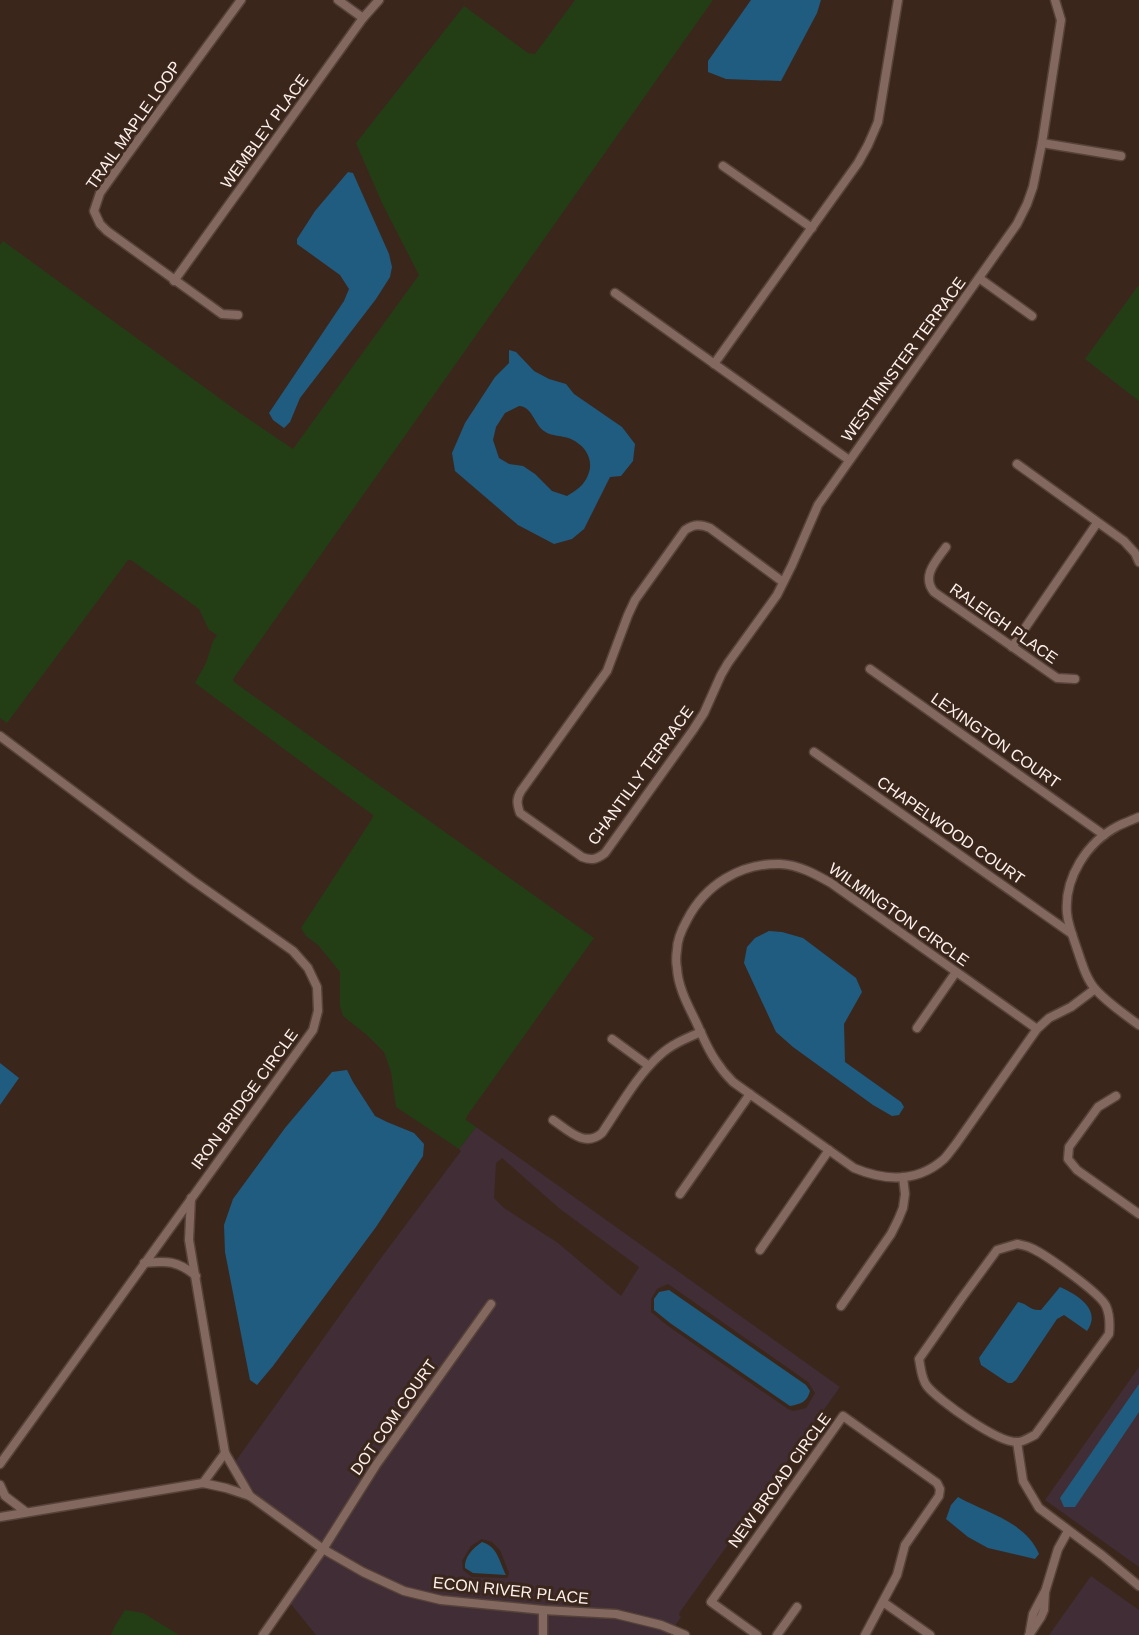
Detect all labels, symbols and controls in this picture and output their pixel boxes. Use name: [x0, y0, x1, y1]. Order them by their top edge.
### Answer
street label: TRAIL MAPLE LOOP: [83, 58, 184, 193]
street label: WEMBLEY PLACE: [217, 71, 311, 192]
street label: WESTMINSTER TERRACE: [838, 274, 969, 445]
street label: RALEIGH PLACE: [947, 580, 1061, 667]
street label: LEXINGTON COURT: [928, 690, 1064, 791]
street label: CHANTILLY TERRACE: [584, 703, 696, 848]
street label: CHAPELWOOD COURT: [874, 773, 1028, 888]
street label: WILMINGTON CIRCLE: [826, 860, 972, 969]
street label: IRON BRIDGE CIRCLE: [188, 1026, 301, 1173]
street label: DOT COM COURT: [347, 1356, 440, 1478]
street label: NEW BROAD CIRCLE: [725, 1410, 834, 1551]
street label: ECON RIVER PLACE: [432, 1574, 590, 1607]

